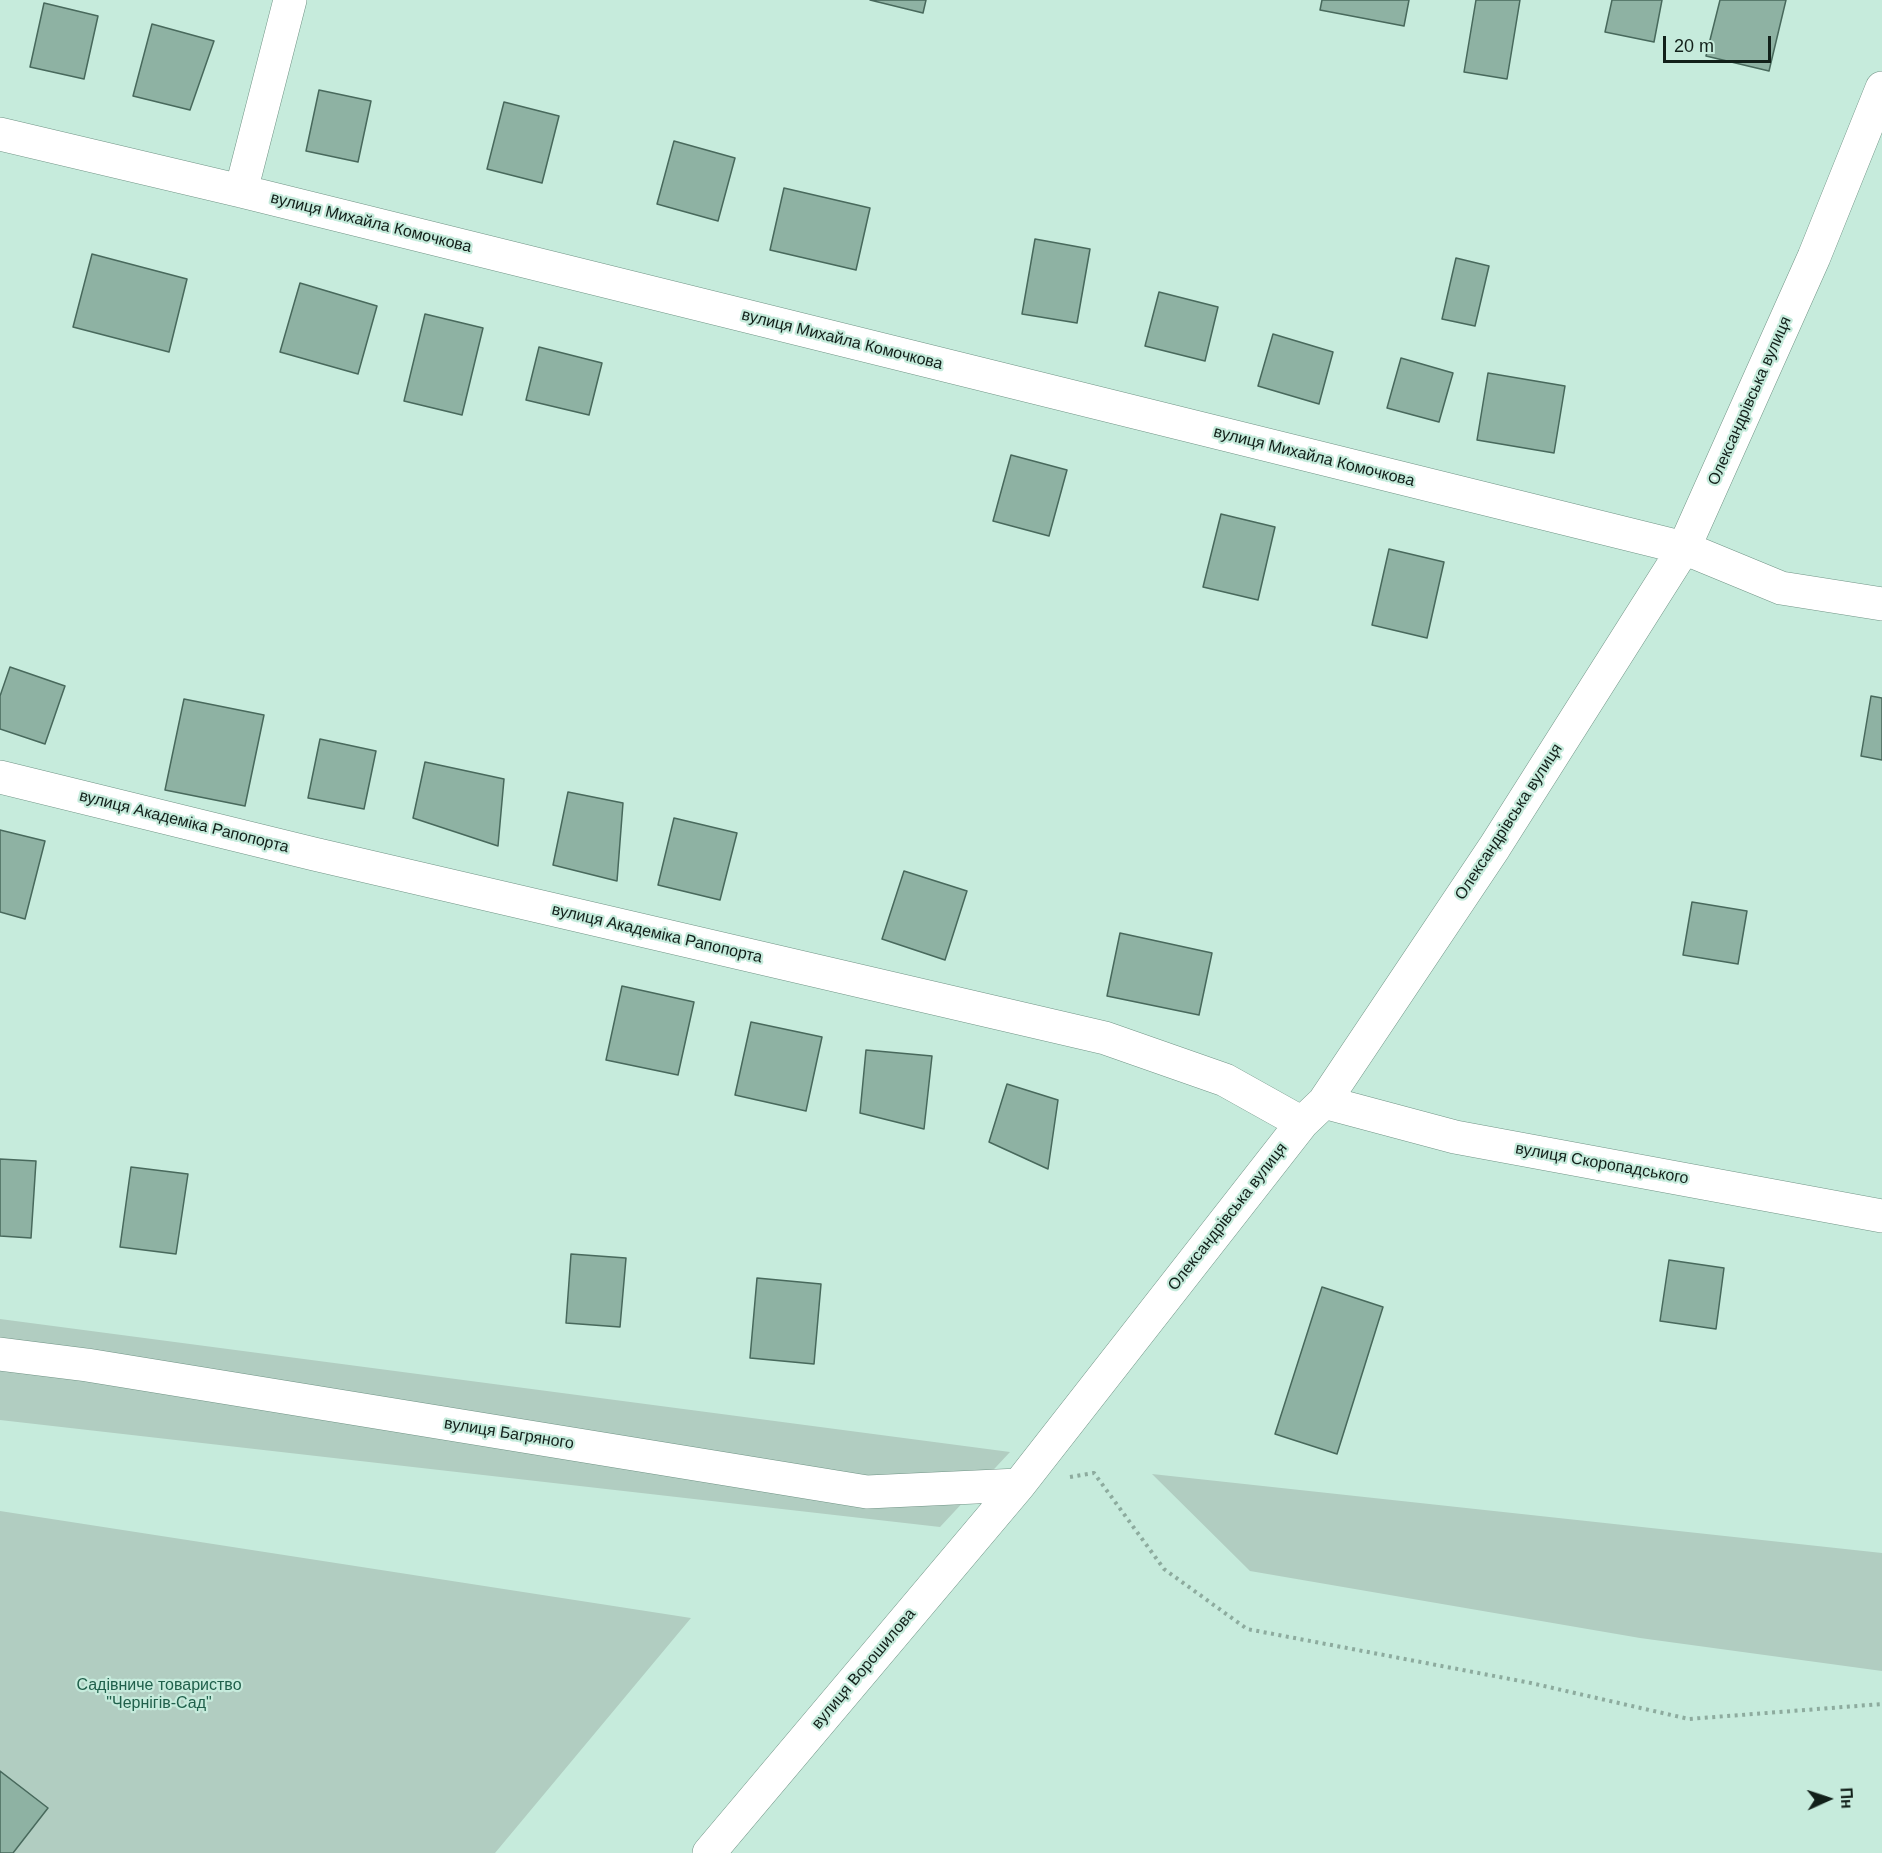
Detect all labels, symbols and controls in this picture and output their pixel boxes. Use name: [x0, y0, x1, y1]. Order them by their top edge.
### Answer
scale bar: [1666, 24, 1774, 62]
text: 20 m: [1674, 36, 1714, 56]
street label: вулиця Михайла Комочкова: [269, 189, 473, 257]
street label: вулиця Михайла Комочкова: [740, 306, 944, 374]
street label: Олександрівська вулиця: [1704, 314, 1796, 488]
street label: вулиця Михайла Комочкова: [1212, 423, 1416, 491]
street label: Олександрівська вулиця: [1451, 740, 1567, 904]
street label: вулиця Академіка Рапопорта: [77, 787, 291, 857]
street label: вулиця Академіка Рапопорта: [550, 900, 764, 968]
street label: Олександрівська вулиця: [1164, 1139, 1292, 1295]
street label: вулиця Скоропадського: [1514, 1139, 1690, 1189]
street label: вулиця Багряного: [443, 1414, 575, 1454]
street label: вулиця Ворошилова: [808, 1605, 920, 1733]
park label: Садівниче товариство "Чернігів-Сад": [76, 1676, 242, 1714]
north arrow: [1798, 1769, 1858, 1829]
text: Пн: [1837, 1787, 1856, 1809]

